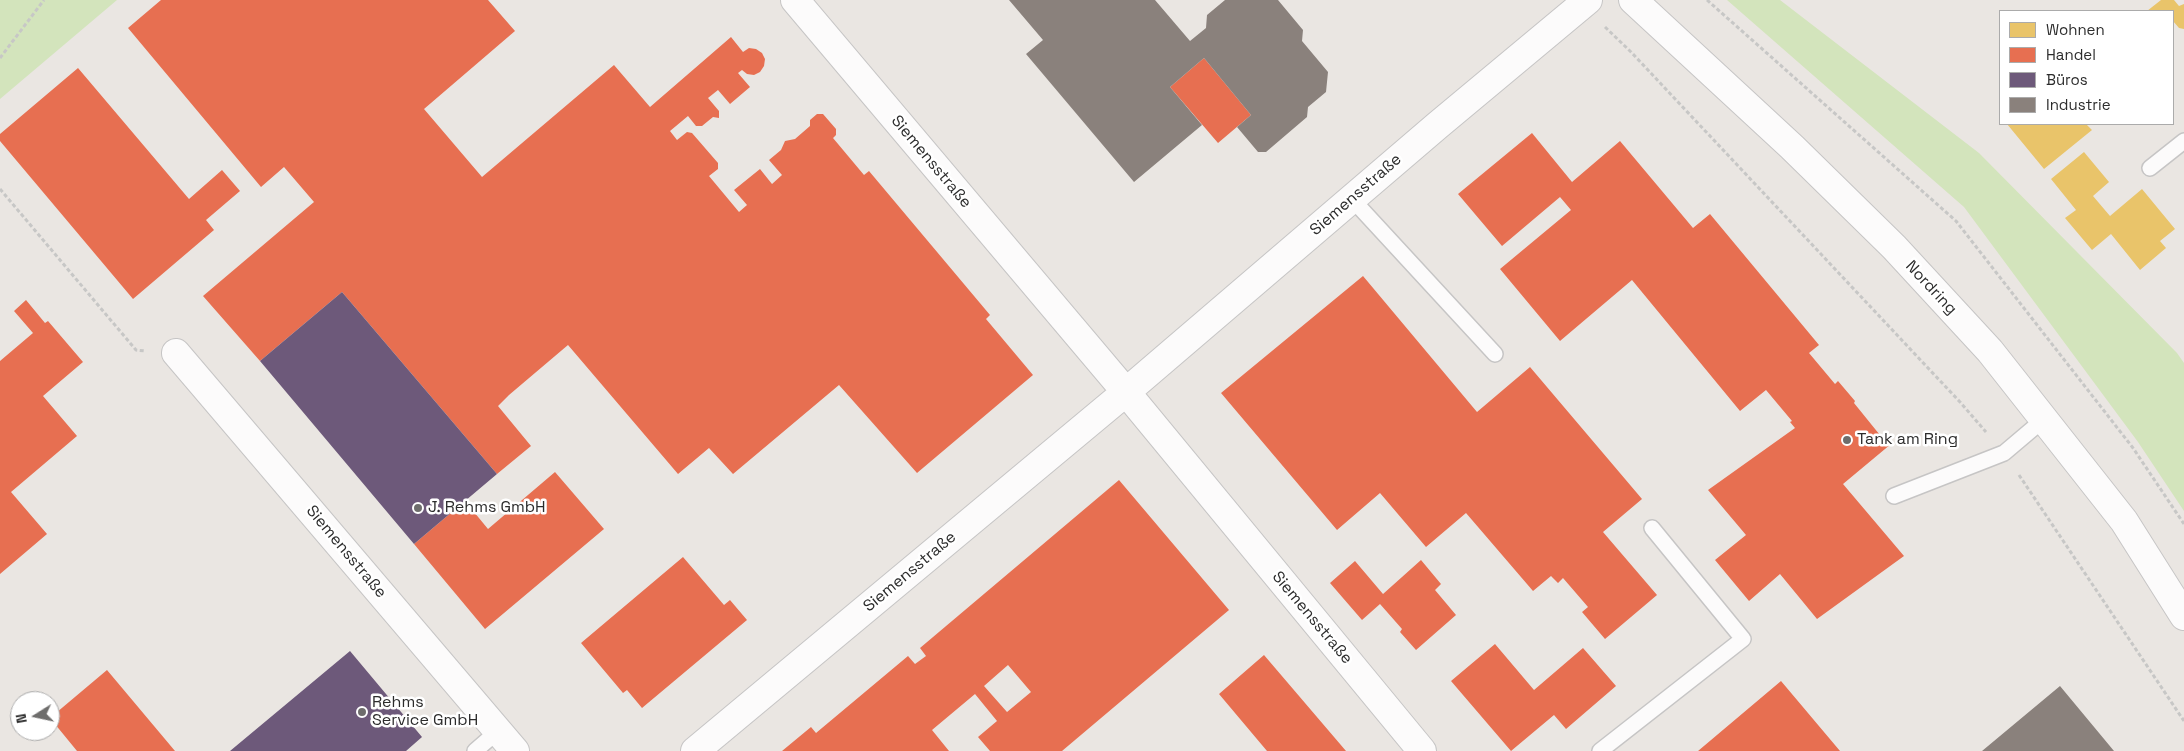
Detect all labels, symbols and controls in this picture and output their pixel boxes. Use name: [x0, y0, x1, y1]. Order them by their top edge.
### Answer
legend: [1999, 10, 2174, 125]
text: Wohnen: [2046, 20, 2105, 39]
text: Handel: [2046, 45, 2096, 64]
text: Büros: [2046, 70, 2088, 89]
text: Industrie: [2046, 95, 2111, 114]
street label: Siemensstraße: [887, 112, 975, 212]
street label: Siemensstraße: [1306, 150, 1406, 240]
street label: Nordring: [1901, 257, 1961, 319]
place label: Tank am Ring: [1857, 430, 1958, 450]
marker: Tank am Ring: [1841, 434, 1853, 446]
place label: J. Rehms GmbH: [428, 498, 546, 518]
street label: Siemensstraße: [302, 502, 390, 602]
marker: J. Rehms GmbH: [412, 502, 424, 514]
street label: Siemensstraße: [860, 528, 960, 616]
street label: Siemensstraße: [1268, 568, 1356, 668]
north arrow: [10, 691, 60, 741]
place label: Rehms Service GmbH: [372, 693, 478, 731]
marker: Rehms Service GmbH: [356, 706, 368, 718]
text: N: [12, 712, 31, 725]

